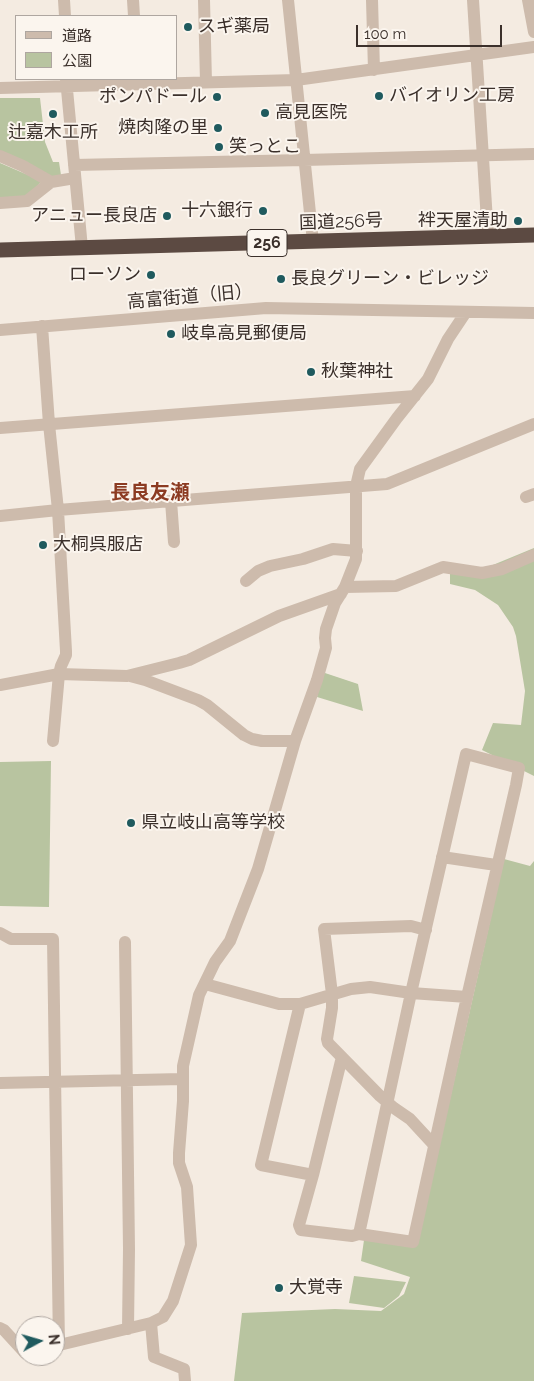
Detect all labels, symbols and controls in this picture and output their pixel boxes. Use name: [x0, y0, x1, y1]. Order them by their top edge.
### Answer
legend: [15, 15, 178, 80]
scale bar: [359, 15, 505, 47]
place label: スギ薬局: [198, 16, 270, 38]
marker: スギ薬局: [182, 21, 194, 33]
text: 100 m: [364, 25, 406, 43]
text: 道路: [62, 27, 92, 45]
text: 公園: [62, 52, 92, 70]
place label: バイオリン工房: [389, 85, 515, 107]
place label: ポンパドール: [99, 86, 207, 108]
marker: バイオリン工房: [373, 90, 385, 102]
marker: ポンパドール: [211, 91, 223, 103]
place label: 高見医院: [275, 102, 347, 124]
marker: 高見医院: [259, 107, 271, 119]
marker: 辻嘉木工所: [47, 108, 59, 120]
place label: 焼肉隆の里: [118, 117, 208, 139]
place label: 辻嘉木工所: [8, 122, 98, 144]
marker: 焼肉隆の里: [212, 122, 224, 134]
place label: 笑っとこ: [229, 136, 301, 158]
marker: 笑っとこ: [213, 141, 225, 153]
place label: 十六銀行: [181, 200, 253, 222]
place label: アニュー長良店: [31, 205, 157, 227]
marker: 十六銀行: [257, 205, 269, 217]
marker: アニュー長良店: [161, 210, 173, 222]
street label: 国道256号: [299, 210, 383, 234]
place label: 袢天屋清助: [418, 210, 508, 232]
marker: 袢天屋清助: [512, 215, 524, 227]
road number: 256: [247, 230, 287, 256]
place label: ローソン: [69, 264, 141, 286]
place label: 長良グリーン・ビレッジ: [291, 268, 489, 290]
marker: ローソン: [145, 269, 157, 281]
marker: 長良グリーン・ビレッジ: [275, 273, 287, 285]
street label: 高富街道（旧）: [126, 281, 254, 313]
place label: 岐阜高見郵便局: [181, 323, 307, 345]
marker: 岐阜高見郵便局: [165, 328, 177, 340]
place label: 秋葉神社: [321, 361, 393, 383]
marker: 秋葉神社: [305, 366, 317, 378]
district label: 長良友瀬: [110, 481, 190, 505]
place label: 大桐呉服店: [53, 534, 143, 556]
marker: 大桐呉服店: [37, 539, 49, 551]
place label: 県立岐山高等学校: [141, 812, 285, 834]
marker: 県立岐山高等学校: [125, 817, 137, 829]
place label: 大覚寺: [289, 1277, 343, 1299]
marker: 大覚寺: [273, 1282, 285, 1294]
north arrow: [15, 1316, 65, 1366]
text: N: [45, 1333, 62, 1346]

